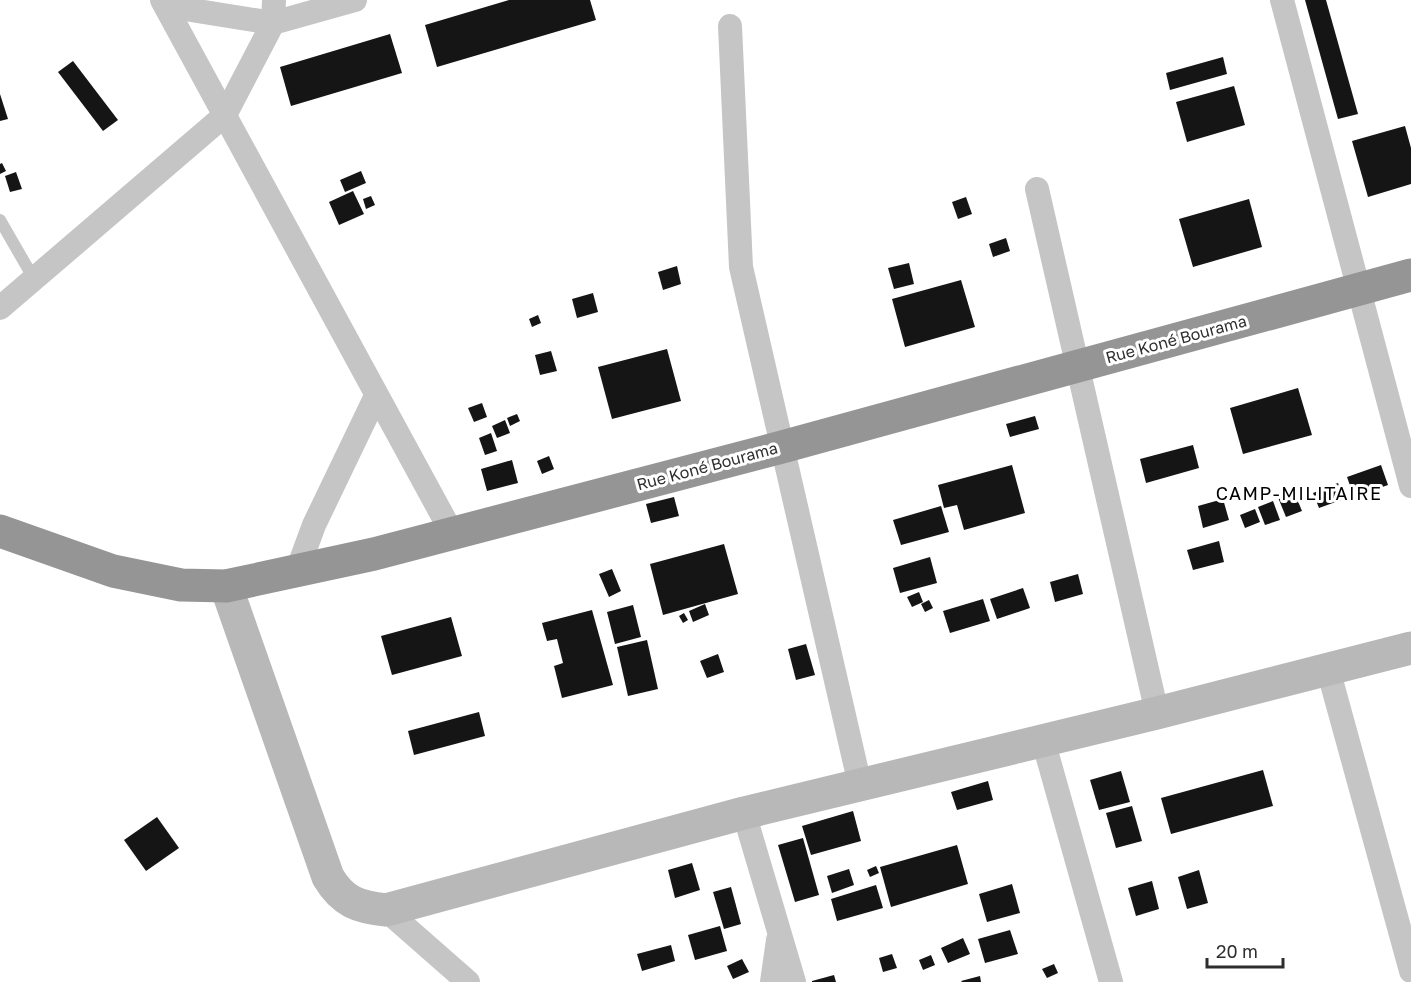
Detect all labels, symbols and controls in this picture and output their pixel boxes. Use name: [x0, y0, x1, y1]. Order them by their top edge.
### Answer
street label: Rue Koné Bourama: [1103, 311, 1249, 367]
street label: Rue Koné Bourama: [634, 438, 780, 494]
district label: CAMP-MILITAIRE: [1216, 482, 1382, 504]
scale bar: [1207, 931, 1284, 969]
text: 20 m: [1216, 940, 1258, 962]

